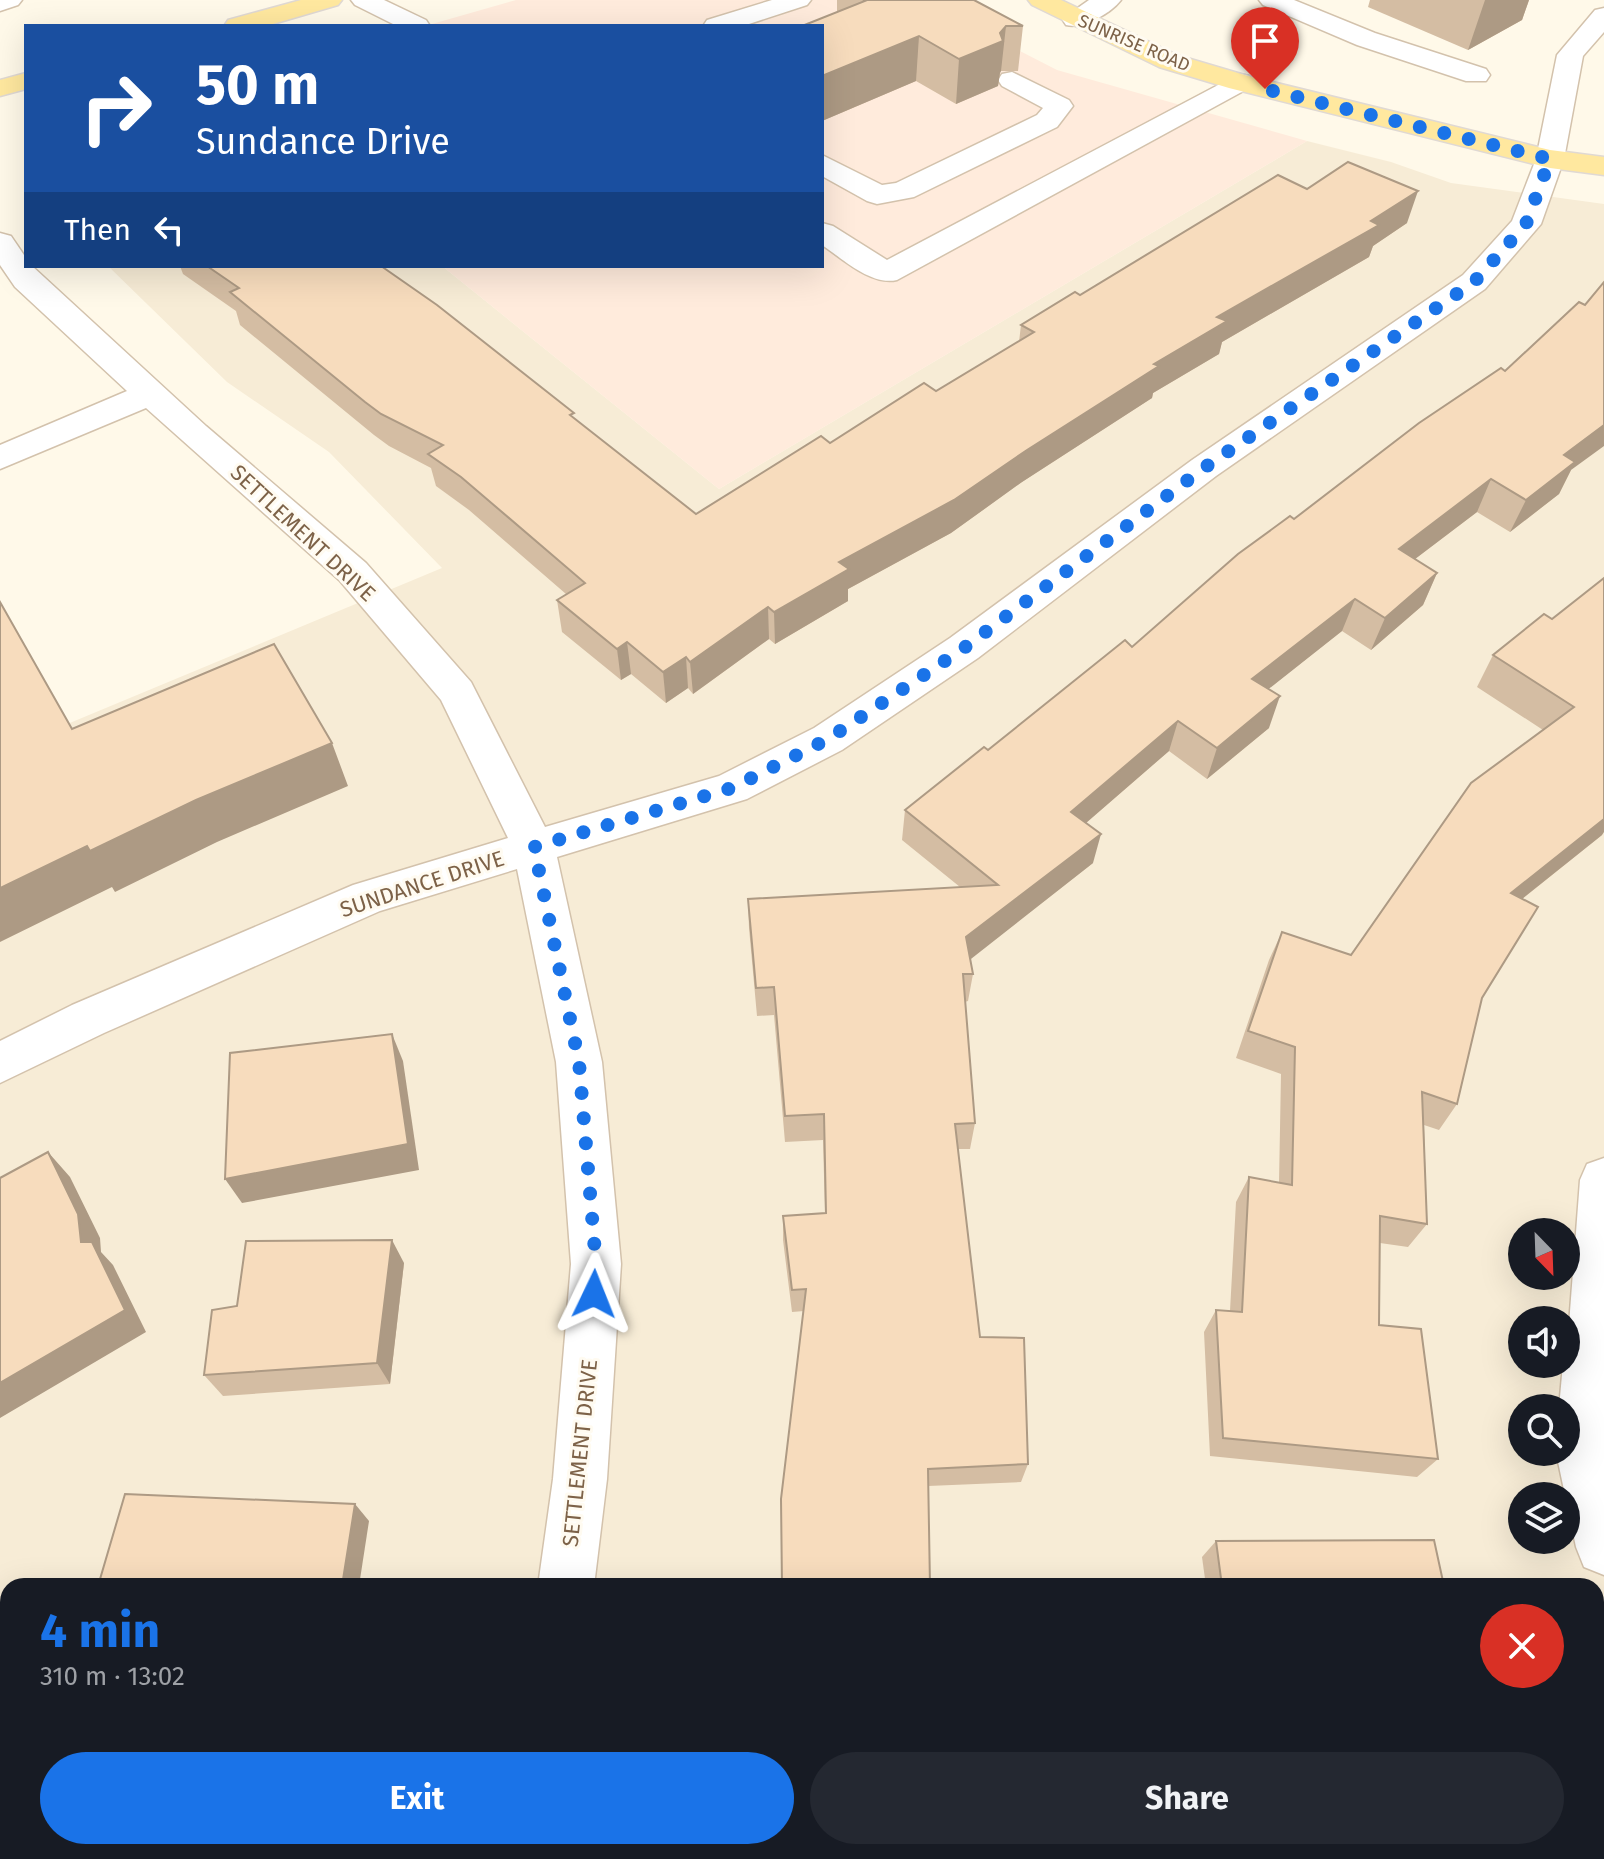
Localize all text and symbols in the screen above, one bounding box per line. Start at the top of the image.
pin [1231,7,1299,89]
street label: SUNRISE ROAD [1075,10,1193,76]
icon: arrive [1243,19,1287,63]
text: 50 m [196,52,319,119]
icon: right [64,56,168,160]
text: Sundance Drive [196,120,450,164]
icon: left [147,208,191,252]
text: Then [64,212,131,248]
street label: SETTLEMENT DRIVE [225,459,381,607]
street label: SUNDANCE DRIVE [336,845,508,923]
north arrow [1508,1218,1580,1290]
map controls [1508,1218,1580,1554]
position arrow [552,1252,636,1336]
button: sound [1508,1306,1580,1378]
street label: SETTLEMENT DRIVE [557,1358,603,1548]
button: search [1508,1394,1580,1466]
button: layers [1508,1482,1580,1554]
text: 4 min [40,1602,160,1660]
button: close [1480,1604,1564,1688]
text: 310 m · 13:02 [40,1661,185,1692]
button: Exit [40,1752,794,1844]
button: Share [810,1752,1564,1844]

